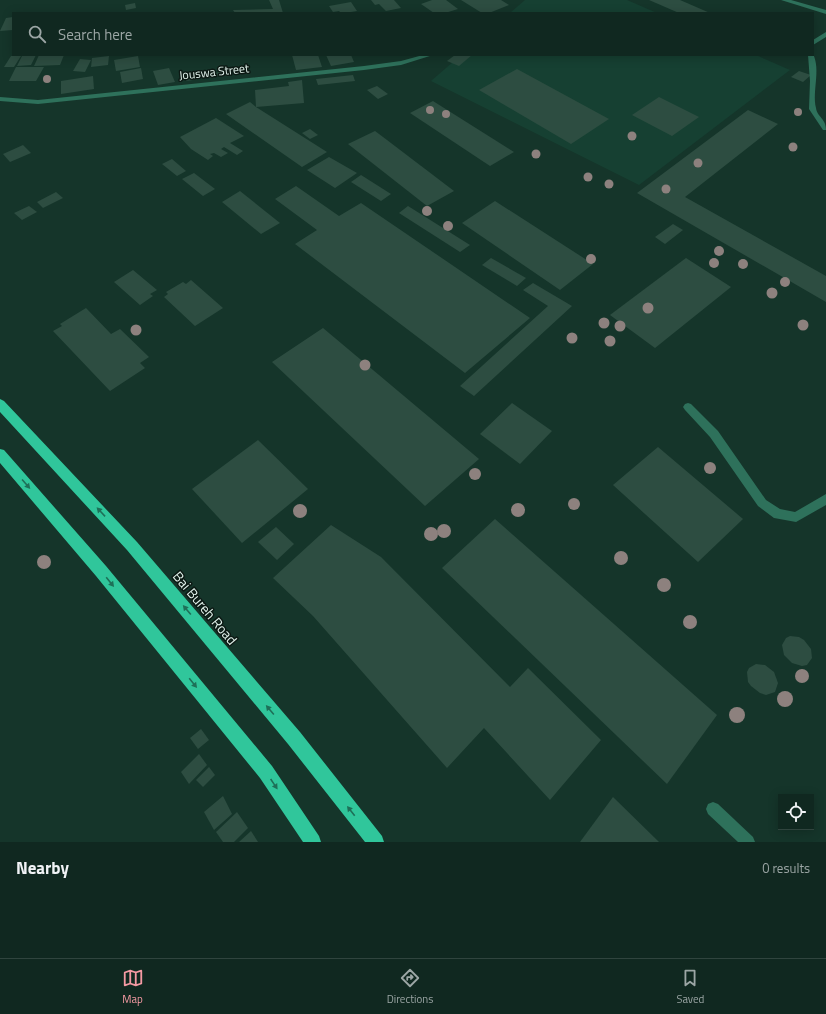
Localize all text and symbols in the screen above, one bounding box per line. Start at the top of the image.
search box [12,12,814,56]
icon: search [26,23,48,45]
text: Search here [58,23,132,46]
street label: Jouswa Street [178,58,251,85]
one-way arrow [21,478,30,489]
one-way arrow [97,508,106,517]
street label: Bai Bureh Road [168,566,243,649]
one-way arrow [106,577,115,588]
one-way arrow [182,605,191,616]
one-way arrow [188,677,197,688]
one-way arrow [266,705,275,715]
one-way arrow [270,779,278,789]
map controls [778,794,814,830]
button: locate [778,794,814,830]
one-way arrow [347,806,356,817]
text: Nearby [16,855,69,881]
text: 0 results [762,858,810,878]
tab: Map [122,967,144,1007]
tab: Directions [387,967,433,1007]
tab: Saved [676,967,704,1007]

